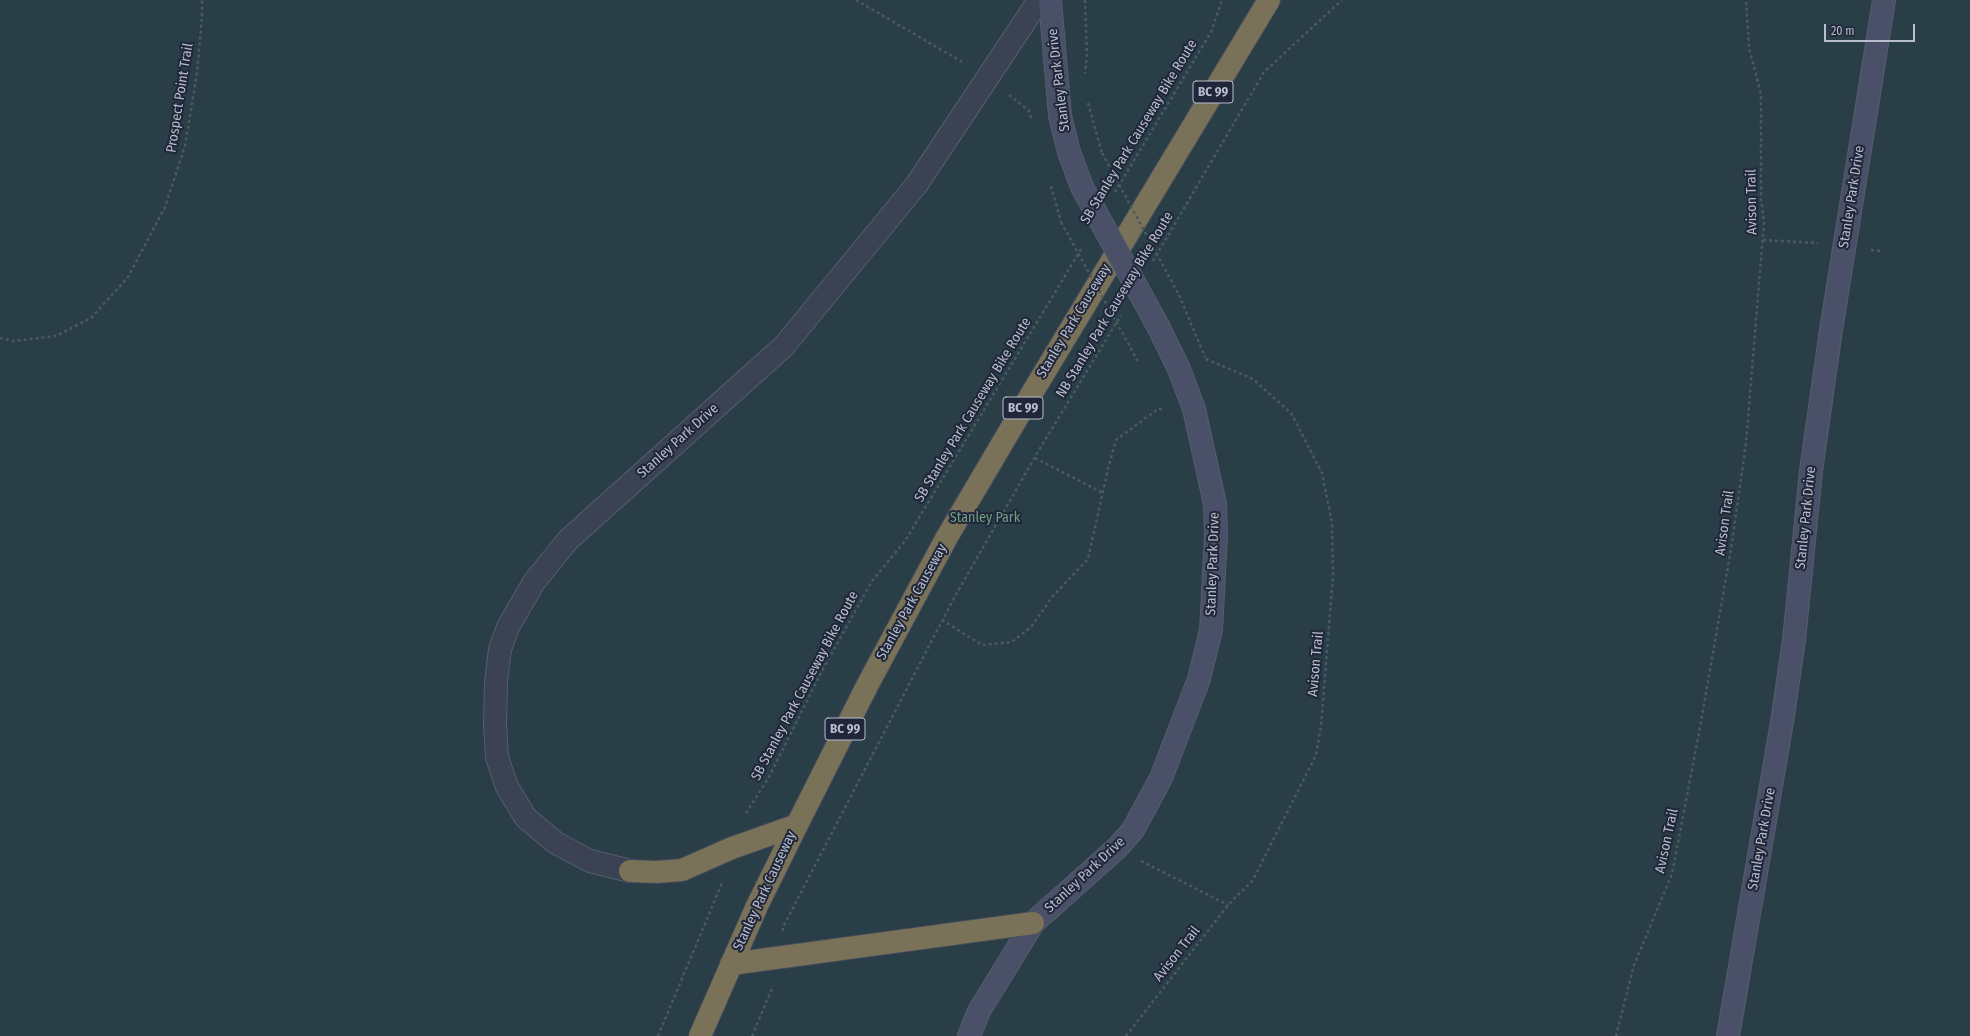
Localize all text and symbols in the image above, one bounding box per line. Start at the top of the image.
scale bar [1826,16,1917,42]
text: 20 m [1831,24,1855,38]
street label: Stanley Park Drive [1044,28,1074,132]
street label: SB Stanley Park Causeway Bike Route [1077,37,1201,227]
street label: Prospect Point Trail [163,42,197,154]
road number: BC 99 [1193,81,1233,103]
street label: Stanley Park Drive [1836,145,1868,249]
street label: Avison Trail [1743,169,1761,235]
street label: NB Stanley Park Causeway Bike Route [1053,209,1177,401]
street label: Stanley Park Causeway [1033,261,1115,381]
street label: SB Stanley Park Causeway Bike Route [911,315,1035,505]
road number: BC 99 [1003,397,1043,419]
street label: Stanley Park Drive [634,400,722,482]
street label: Stanley Park Drive [1792,466,1820,570]
street label: Avison Trail [1712,489,1738,557]
park label: Stanley Park [950,510,1020,526]
street label: Stanley Park Drive [1203,512,1223,616]
street label: Stanley Park Causeway [873,541,951,663]
street label: SB Stanley Park Causeway Bike Route [748,588,862,784]
street label: Avison Trail [1305,631,1327,697]
road number: BC 99 [825,718,865,740]
street label: Stanley Park Drive [1745,787,1779,891]
street label: Avison Trail [1652,807,1682,875]
street label: Stanley Park Causeway [730,829,800,953]
street label: Stanley Park Drive [1041,834,1129,916]
street label: Avison Trail [1150,923,1204,985]

